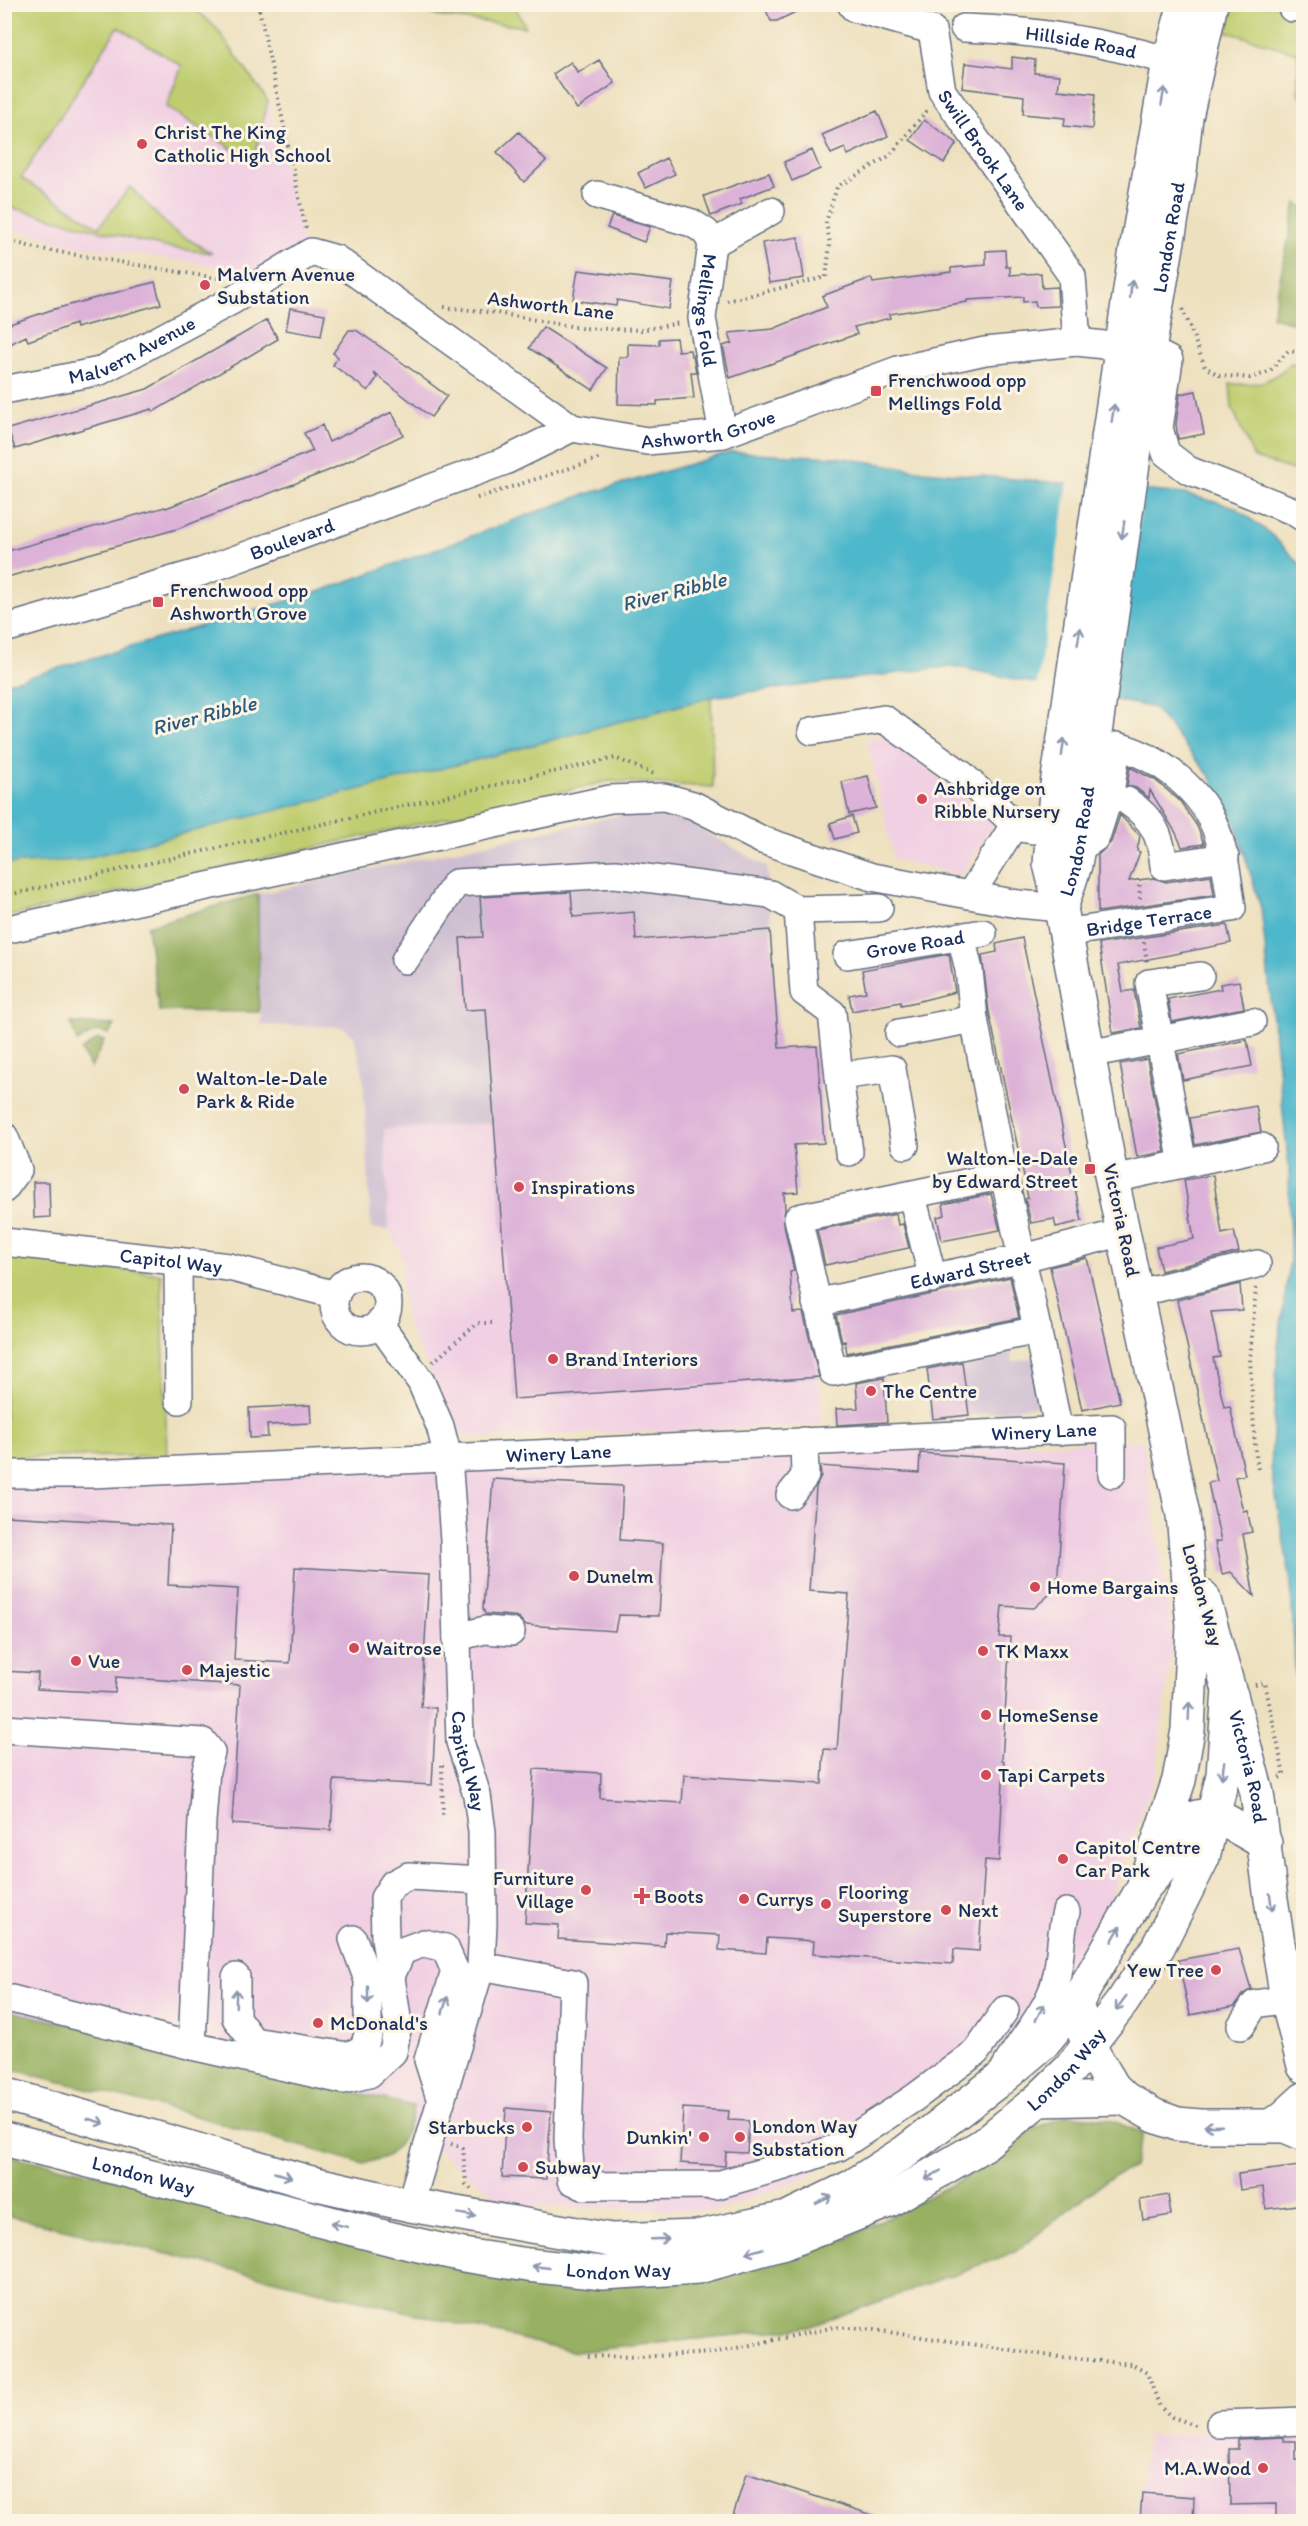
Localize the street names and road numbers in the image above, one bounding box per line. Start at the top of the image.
street label: Hillside Road [1024,20,1139,64]
street label: Swill Brook Lane [933,85,1034,215]
street label: London Road [1147,180,1190,294]
street label: Mellings Fold [690,252,723,369]
street label: Ashworth Lane [486,285,616,325]
street label: Malvern Avenue [66,310,199,389]
street label: Ashworth Grove [640,404,779,454]
street label: Boulevard [247,512,338,565]
street label: London Road [1054,784,1099,899]
street label: Bridge Terrace [1085,899,1213,942]
street label: Grove Road [864,924,966,964]
street label: Victoria Road [1098,1161,1146,1279]
street label: Capitol Way [119,1243,224,1278]
street label: Edward Street [908,1244,1033,1294]
street label: Winery Lane [991,1417,1097,1445]
street label: Winery Lane [505,1439,612,1467]
street label: London Way [1177,1541,1229,1649]
street label: Victoria Road [1224,1708,1273,1825]
street label: Capitol Way [447,1711,491,1813]
street label: London Way [1022,2022,1110,2116]
street label: London Way [89,2150,198,2200]
street label: London Way [565,2257,672,2286]

